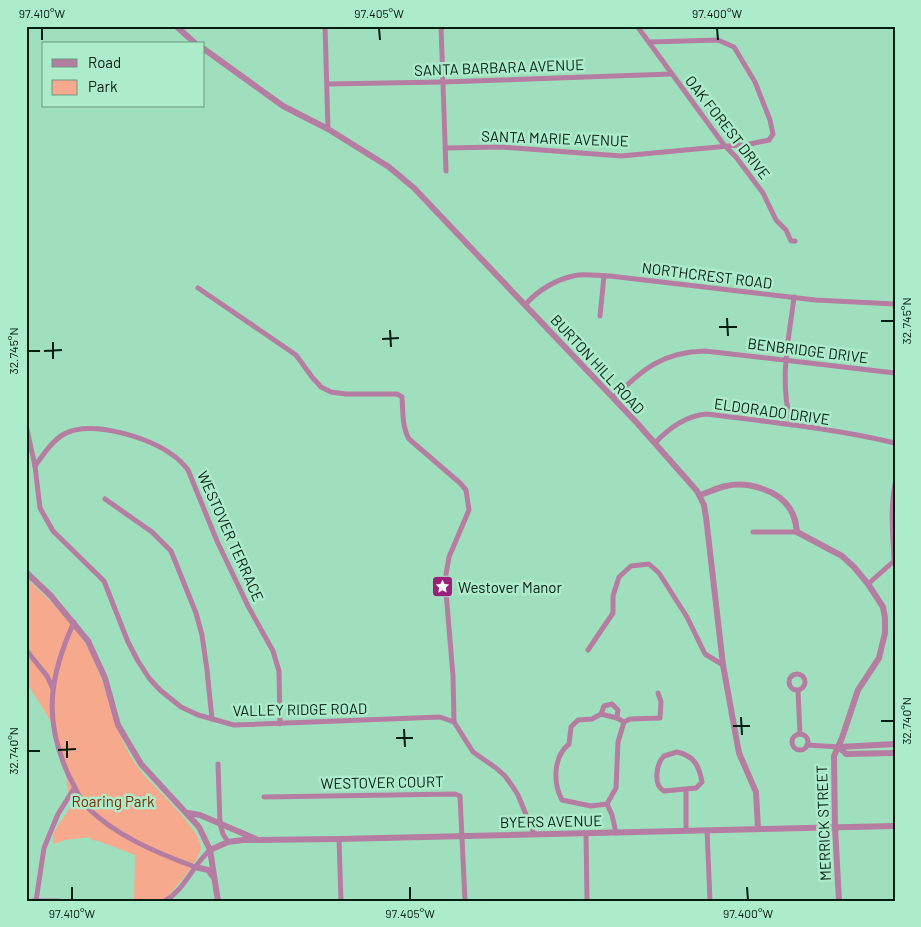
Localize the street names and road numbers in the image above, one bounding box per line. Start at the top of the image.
street label: SANTA BARBARA AVENUE [414,55,584,79]
street label: OAK FOREST DRIVE [682,72,774,182]
street label: SANTA MARIE AVENUE [481,126,629,150]
street label: NORTHCREST ROAD [641,258,773,292]
street label: BURTON HILL ROAD [547,311,649,417]
street label: BENBRIDGE DRIVE [747,334,869,366]
street label: ELDORADO DRIVE [713,394,831,428]
street label: WESTOVER TERRACE [194,468,268,604]
street label: VALLEY RIDGE ROAD [233,699,367,719]
street label: MERRICK STREET [812,765,834,881]
street label: WESTOVER COURT [320,772,444,792]
street label: BYERS AVENUE [500,811,602,831]

